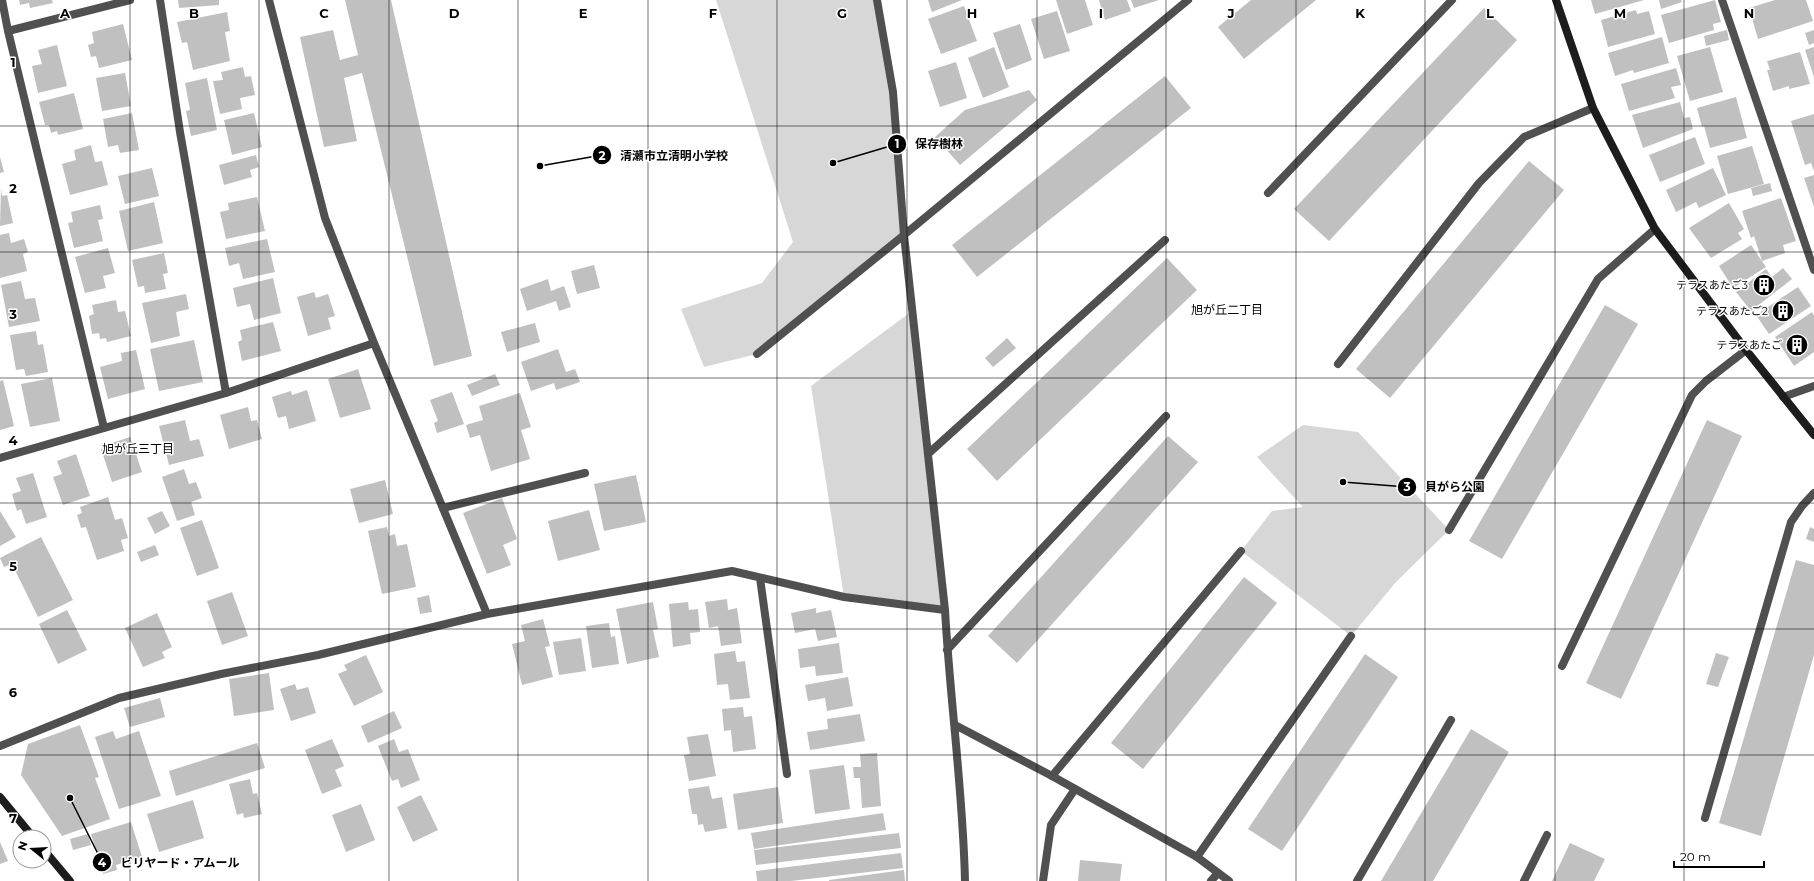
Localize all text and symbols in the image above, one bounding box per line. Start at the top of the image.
text: A [59,5,71,21]
text: B [189,5,199,21]
text: C [319,5,329,21]
text: D [449,5,460,21]
text: E [579,5,588,21]
text: F [709,5,717,21]
text: G [837,5,847,21]
text: H [967,5,977,21]
text: I [1099,5,1103,21]
text: J [1226,5,1235,21]
text: K [1355,5,1365,21]
text: L [1486,5,1494,21]
text: M [1614,5,1626,21]
text: N [1744,5,1754,21]
text: 1 [10,54,16,70]
callout: 保存樹林 [887,132,971,156]
text: 1 [895,136,899,151]
text: 保存樹林 [915,136,963,151]
callout: 清瀬市立清明小学校 [592,143,736,167]
text: 2 [598,148,606,163]
text: 清瀬市立清明小学校 [620,148,728,163]
text: 2 [9,180,17,196]
building icon: テラスあたご3 [1751,272,1777,298]
place label: テラスあたご3 [1676,278,1748,292]
building icon: テラスあたご2 [1770,298,1796,324]
district label: 旭が丘二丁目 [1191,302,1263,317]
place label: テラスあたご2 [1696,304,1768,318]
text: 3 [8,306,17,322]
building icon: テラスあたご [1784,332,1810,358]
place label: テラスあたご [1716,338,1782,352]
text: 4 [9,432,18,448]
district label: 旭が丘三丁目 [102,441,174,456]
callout: 貝がら公園 [1397,475,1493,499]
text: 3 [1402,479,1411,494]
text: 貝がら公園 [1425,479,1485,494]
text: 5 [9,558,17,574]
text: 6 [9,684,18,700]
text: 7 [9,810,17,826]
north arrow [12,829,52,869]
text: N [14,840,31,852]
scale bar [1674,843,1764,869]
text: 20 m [1680,849,1711,864]
callout: ビリヤード・アムール [92,850,248,874]
text: 4 [98,855,107,870]
text: ビリヤード・アムール [120,855,240,870]

